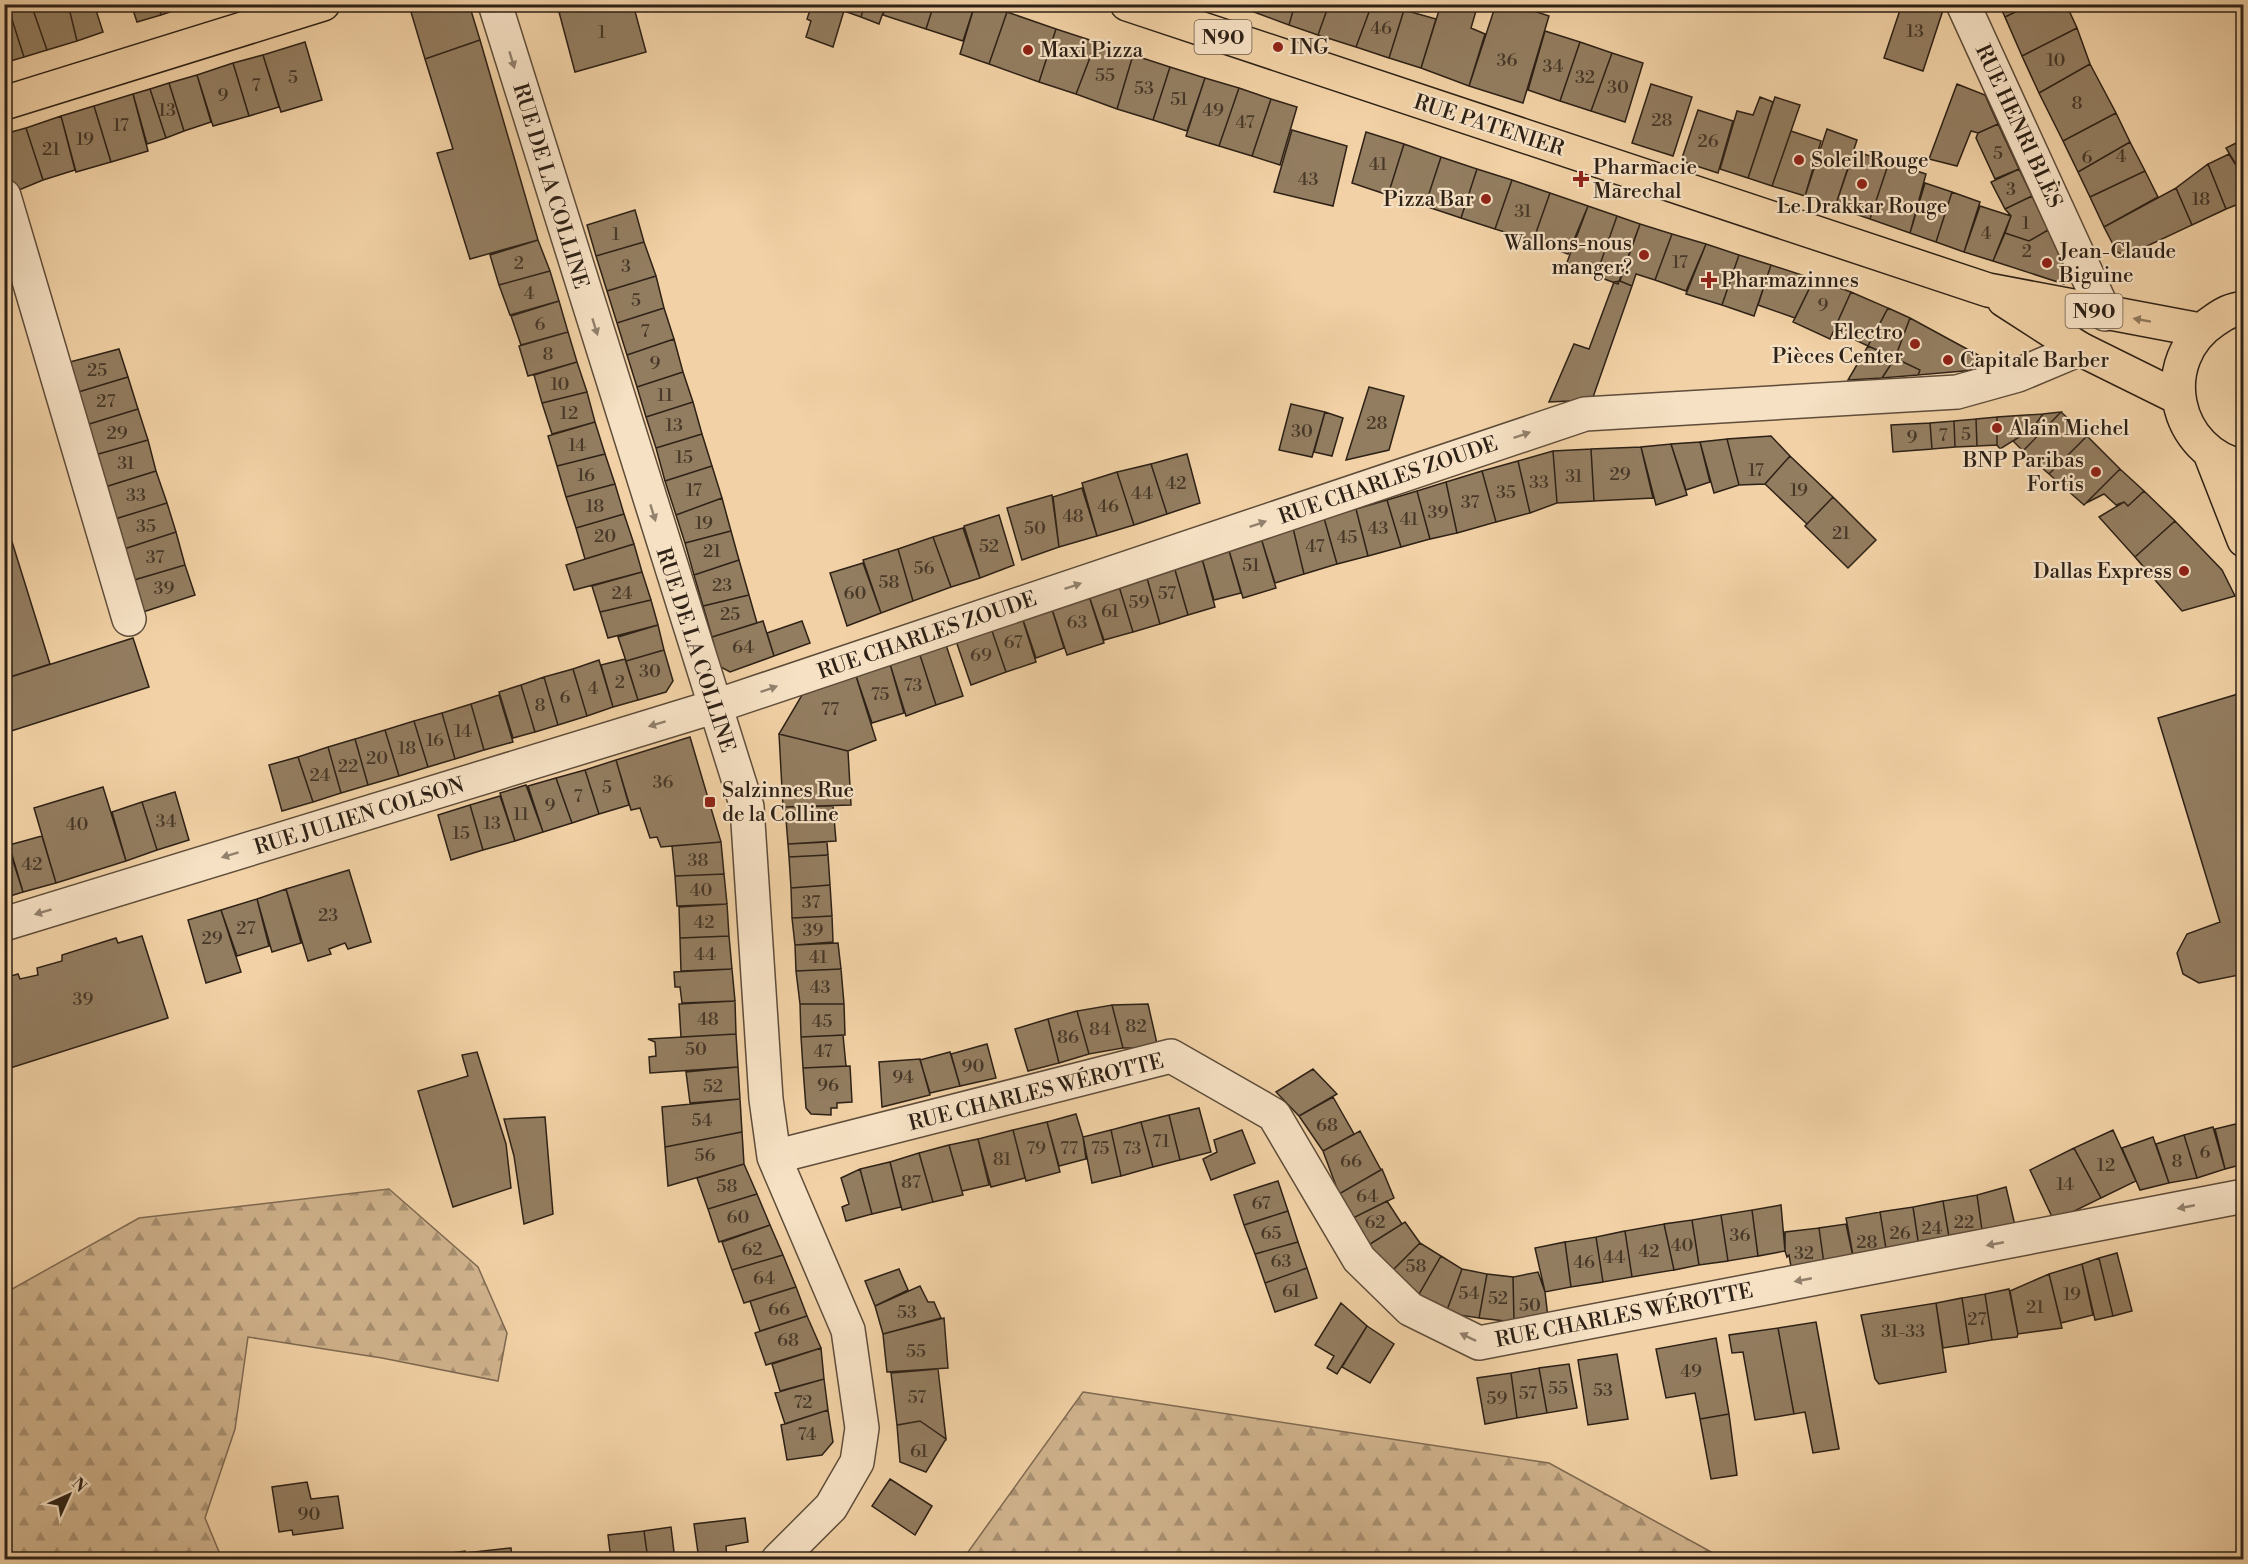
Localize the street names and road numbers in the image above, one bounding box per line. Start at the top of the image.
road number: N90 [1194,20,1252,54]
street label: RUE HENRI BLÈS [1969,40,2069,212]
street label: RUE DE LA COLLINE [506,80,594,292]
street label: RUE PATENIER [1410,89,1568,163]
road number: N90 [2066,294,2122,328]
street label: RUE CHARLES ZOUDE [1275,431,1501,531]
street label: RUE DE LA COLLINE [650,545,740,756]
street label: RUE CHARLES ZOUDE [814,586,1040,686]
street label: RUE JULIEN COLSON [251,773,468,861]
street label: RUE CHARLES WÉROTTE [905,1047,1167,1137]
street label: RUE CHARLES WÉROTTE [1493,1276,1755,1354]

